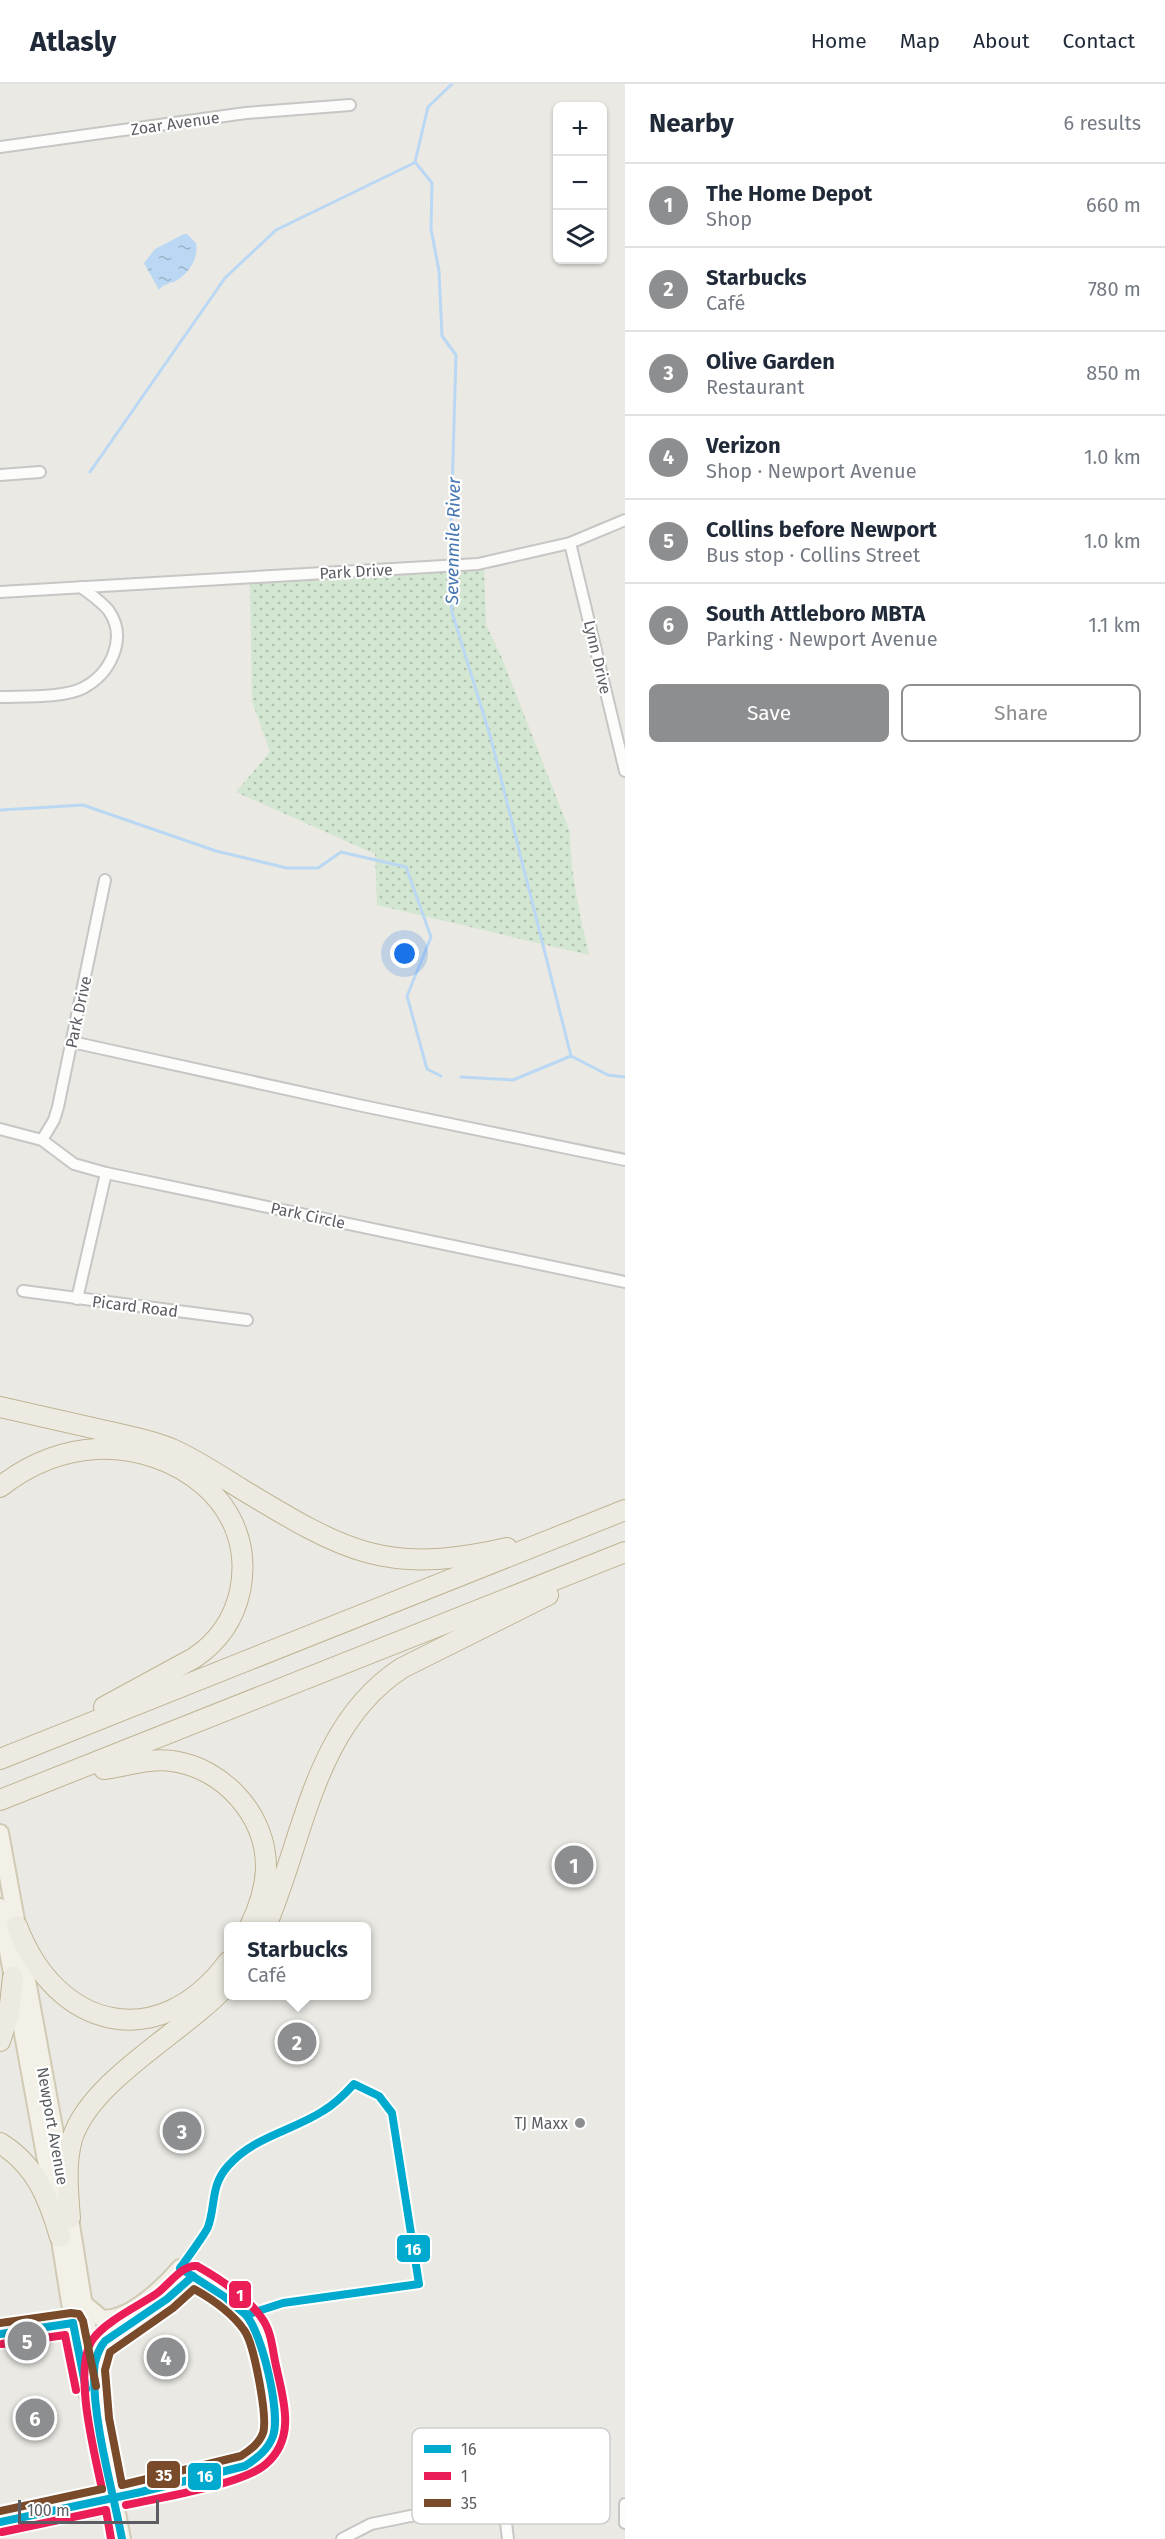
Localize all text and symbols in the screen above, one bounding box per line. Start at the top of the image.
text: Atlasly [30,25,116,58]
text: Home [811,28,867,54]
text: Map [900,28,940,54]
text: About [973,28,1030,54]
text: Contact [1063,28,1135,54]
map controls [553,102,607,264]
button: + [553,102,607,156]
street label: Zoar Avenue [129,108,221,139]
text: Nearby [649,108,734,139]
text: 6 results [1064,111,1141,135]
button: − [553,156,607,210]
text: The Home Depot [706,180,872,207]
text: 1 [664,193,673,217]
text: 660 m [1086,193,1141,217]
text: Shop [706,207,752,231]
button: layers [553,210,607,264]
text: Starbucks [706,264,807,291]
text: 2 [663,277,674,301]
text: 780 m [1088,277,1141,301]
text: Café [706,291,745,315]
text: Olive Garden [706,348,835,375]
text: 3 [663,361,674,385]
text: 850 m [1086,361,1141,385]
text: Restaurant [706,375,804,399]
text: Verizon [706,432,781,459]
text: 4 [663,445,674,469]
text: 1.0 km [1084,445,1141,469]
text: Shop · Newport Avenue [706,459,917,483]
water label: Sevenmile River [441,476,465,606]
text: Collins before Newport [706,516,937,543]
text: 5 [663,529,674,553]
text: 1.0 km [1084,529,1141,553]
text: Bus stop · Collins Street [706,543,920,567]
street label: Park Drive [319,560,393,583]
text: South Attleboro MBTA [706,600,925,627]
text: 6 [663,613,674,637]
text: 1.1 km [1088,613,1141,637]
street label: Lynn Drive [580,618,615,696]
text: Parking · Newport Avenue [706,627,938,651]
button: Save [649,684,889,742]
button: Share [901,684,1141,742]
your location [390,939,419,968]
street label: Park Drive [62,974,95,1050]
street label: Park Circle [269,1198,347,1233]
street label: Picard Road [91,1292,179,1321]
pin: 1 [554,1842,594,1888]
popup [224,1922,371,2000]
text: Starbucks [247,1936,348,1963]
text: Café [247,1963,286,1987]
pin: 2 [278,2020,316,2064]
street label: Newport Avenue [33,2066,72,2186]
pin: 3 [162,2108,201,2154]
place label: TJ Maxx [514,2114,568,2133]
marker: TJ Maxx [573,2116,587,2130]
line badge: 16 [396,2234,431,2263]
text: 16 [405,2240,421,2259]
line badge: 1 [228,2280,252,2309]
text: 1 [236,2286,244,2305]
pin: 5 [8,2318,46,2364]
pin: 4 [146,2334,186,2380]
pin: 6 [15,2396,54,2440]
legend [412,2428,610,2524]
text: 16 [461,2440,476,2459]
line badge: 35 [146,2460,181,2489]
line badge: 16 [187,2462,222,2491]
text: 35 [155,2466,173,2485]
text: 16 [197,2467,213,2486]
text: 1 [461,2467,468,2486]
text: 35 [461,2494,477,2513]
scale bar [18,2497,159,2524]
text: 100 m [27,2501,70,2520]

